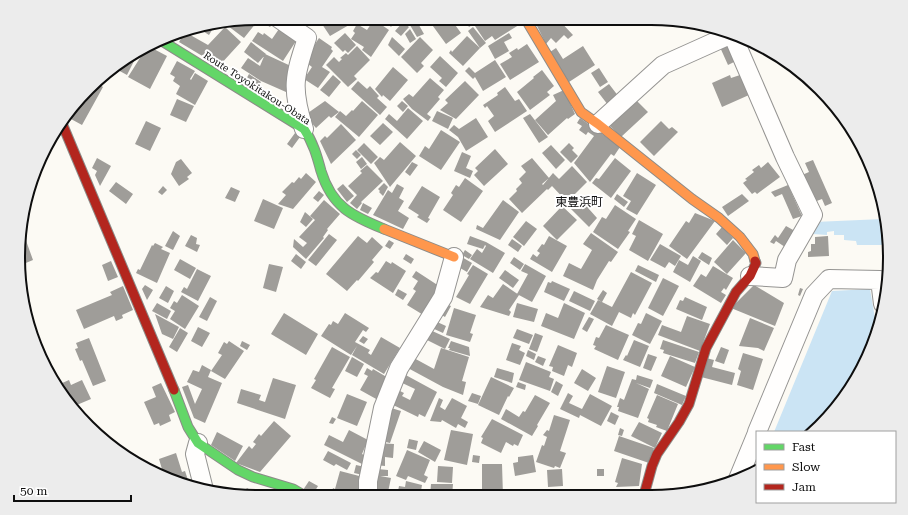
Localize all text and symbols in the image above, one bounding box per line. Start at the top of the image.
street label: Route Toyokitakou-Obata [202,49,313,127]
district label: 東豊浜町 [555,195,603,209]
legend [756,431,896,503]
text: Fast [792,440,816,454]
text: Slow [792,460,820,474]
scale bar [14,477,131,503]
text: Jam [792,480,816,494]
text: 50 m [20,484,47,498]

